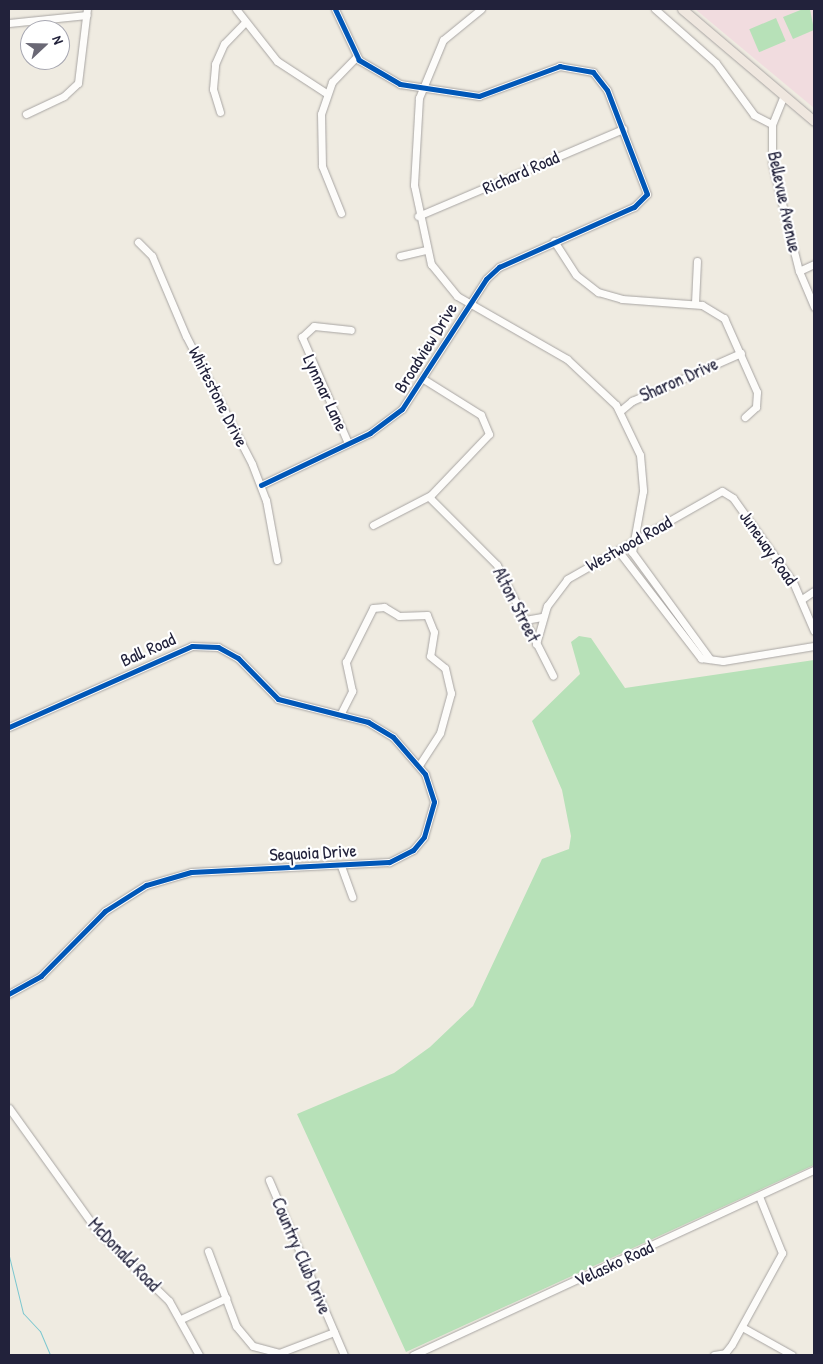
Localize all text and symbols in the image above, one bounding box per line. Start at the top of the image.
north arrow [20,20,70,70]
text: N [48,33,69,47]
street label: Richard Road [479,147,563,199]
street label: Bellevue Avenue [763,150,805,254]
street label: Broadview Drive [390,299,462,397]
street label: Whitestone Drive [183,343,253,451]
street label: Lynmar Lane [298,351,352,435]
street label: Sharon Drive [637,353,721,407]
street label: Juneway Road [735,507,801,589]
street label: Westwood Road [582,512,676,576]
street label: Alton Street [488,564,544,646]
street label: Ball Road [117,628,179,672]
street label: Sequoia Drive [269,840,357,866]
street label: Country Club Drive [267,1194,335,1318]
street label: McDonald Road [84,1214,164,1296]
street label: Velasko Road [571,1236,657,1292]

